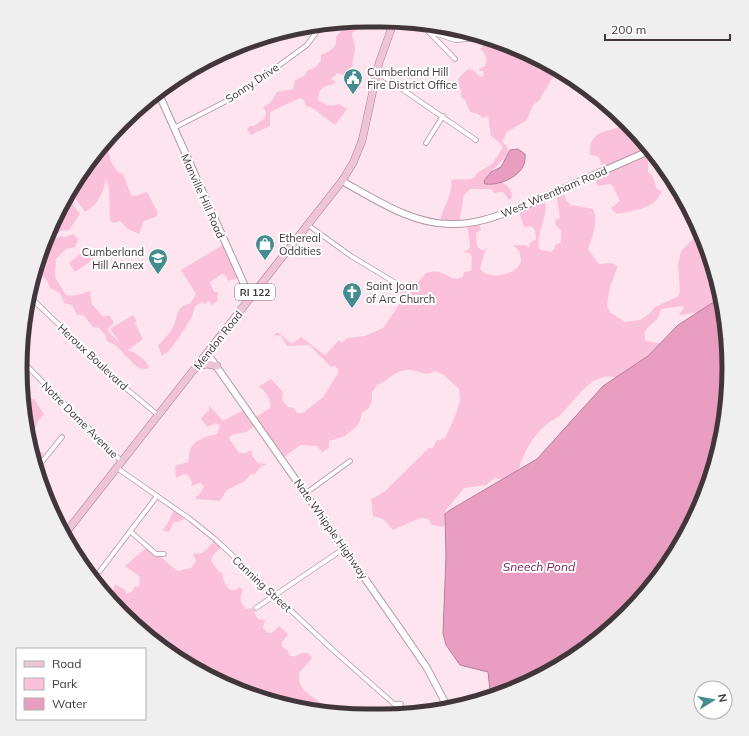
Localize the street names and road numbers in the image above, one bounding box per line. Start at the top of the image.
street label: Sonny Drive [223,60,281,106]
street label: Manville Hill Road [178,152,228,240]
street label: West Wrentham Road [499,163,609,221]
road number: RI 122 [235,284,275,300]
street label: Mendon Road [191,308,245,372]
street label: Heroux Boulevard [55,321,131,393]
street label: Notre Dame Avenue [39,379,121,461]
street label: Nate Whipple Highway [291,476,371,582]
street label: Canning Street [229,553,295,615]

